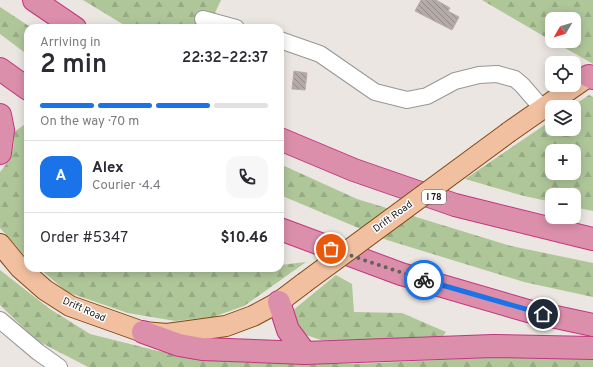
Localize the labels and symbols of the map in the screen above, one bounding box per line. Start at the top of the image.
north arrow [545,12,581,48]
road number: I 78 [422,190,446,204]
street label: Drift Road [371,198,415,236]
pin [314,232,348,266]
courier [404,260,444,300]
street label: Drift Road [60,295,108,325]
pin [526,297,560,331]

